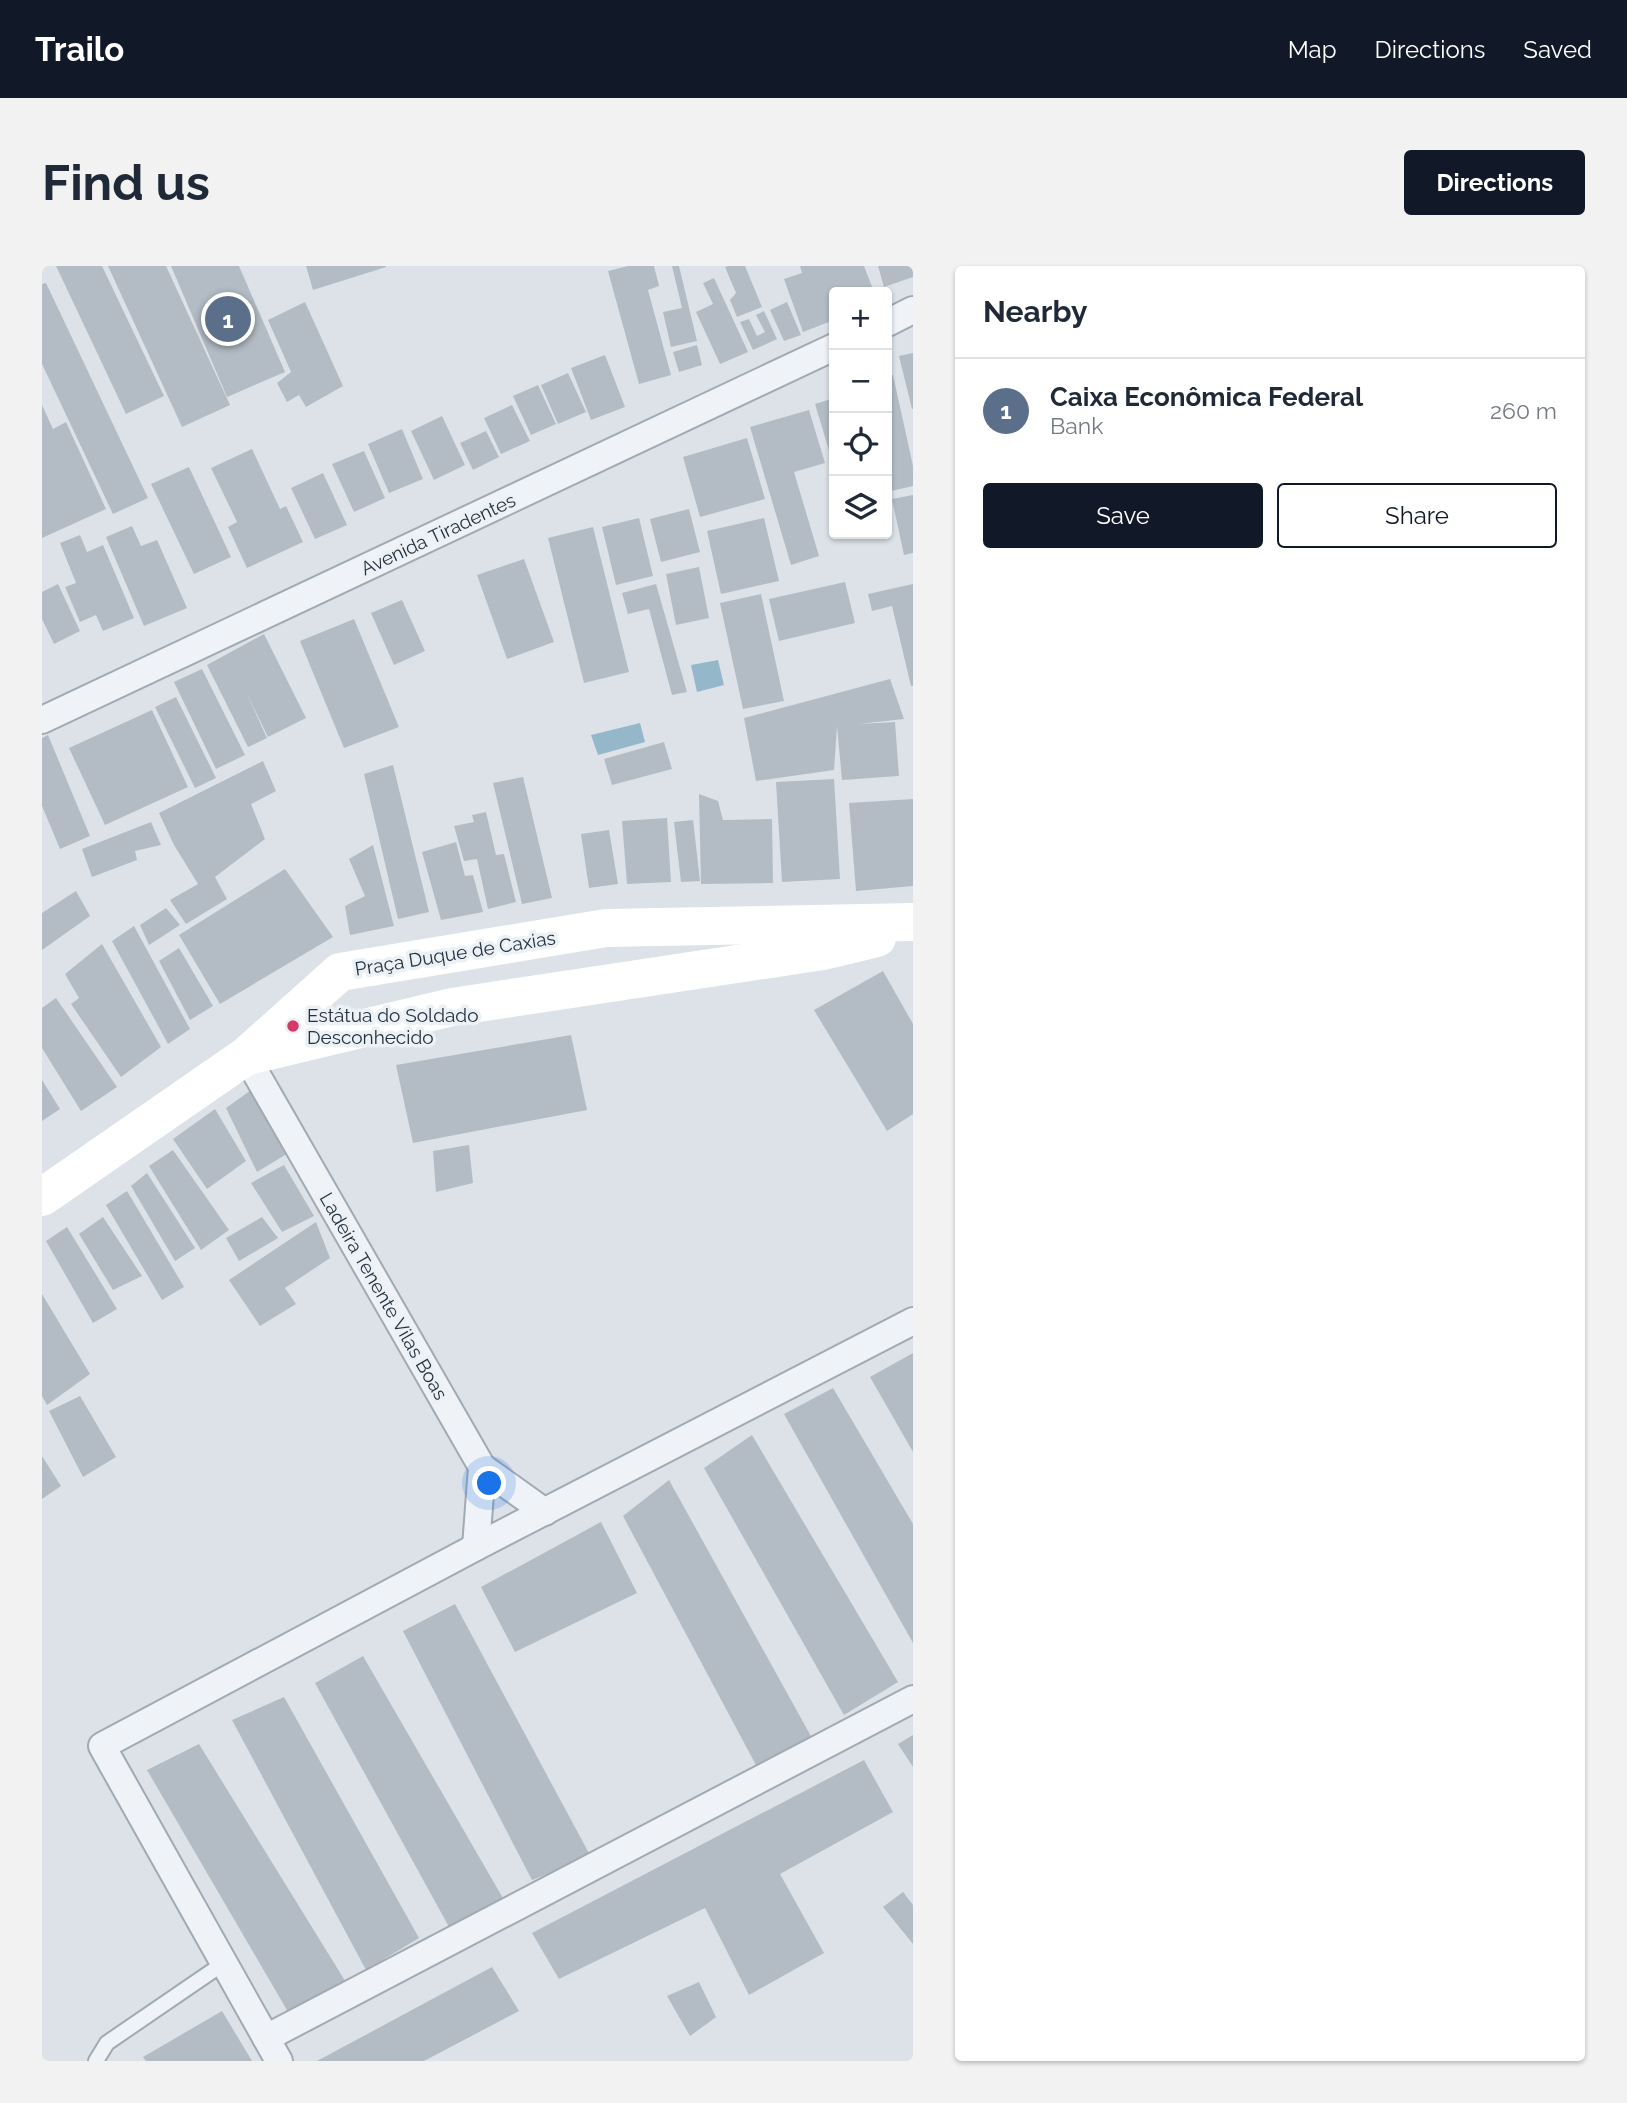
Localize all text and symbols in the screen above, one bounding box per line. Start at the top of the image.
text: Trailo [35,30,124,69]
text: Map [1288,35,1337,64]
text: Directions [1375,35,1485,64]
text: Saved [1523,35,1592,64]
button: Directions [1404,150,1585,215]
text: Find us [42,154,210,211]
map controls [829,287,892,539]
button: + [829,287,892,350]
pin: 1 [205,293,251,345]
text: Nearby [983,294,1087,329]
button: − [829,350,892,413]
text: Caixa Econômica Federal [1050,382,1363,412]
text: 1 [1000,397,1012,424]
text: 260 m [1490,397,1557,424]
text: Bank [1050,412,1103,439]
button: locate [829,413,892,476]
button: layers [829,476,892,539]
button: Save [983,483,1263,548]
button: Share [1277,483,1557,548]
street label: Avenida Tiradentes [357,489,519,579]
street label: Praça Duque de Caxias [353,926,557,980]
place label: Estátua do Soldado Desconhecido [307,1004,478,1048]
marker: Estátua do Soldado Desconhecido [285,1018,301,1034]
street label: Ladeira Tenente Vilas Boas [316,1189,452,1403]
your location [472,1466,506,1500]

